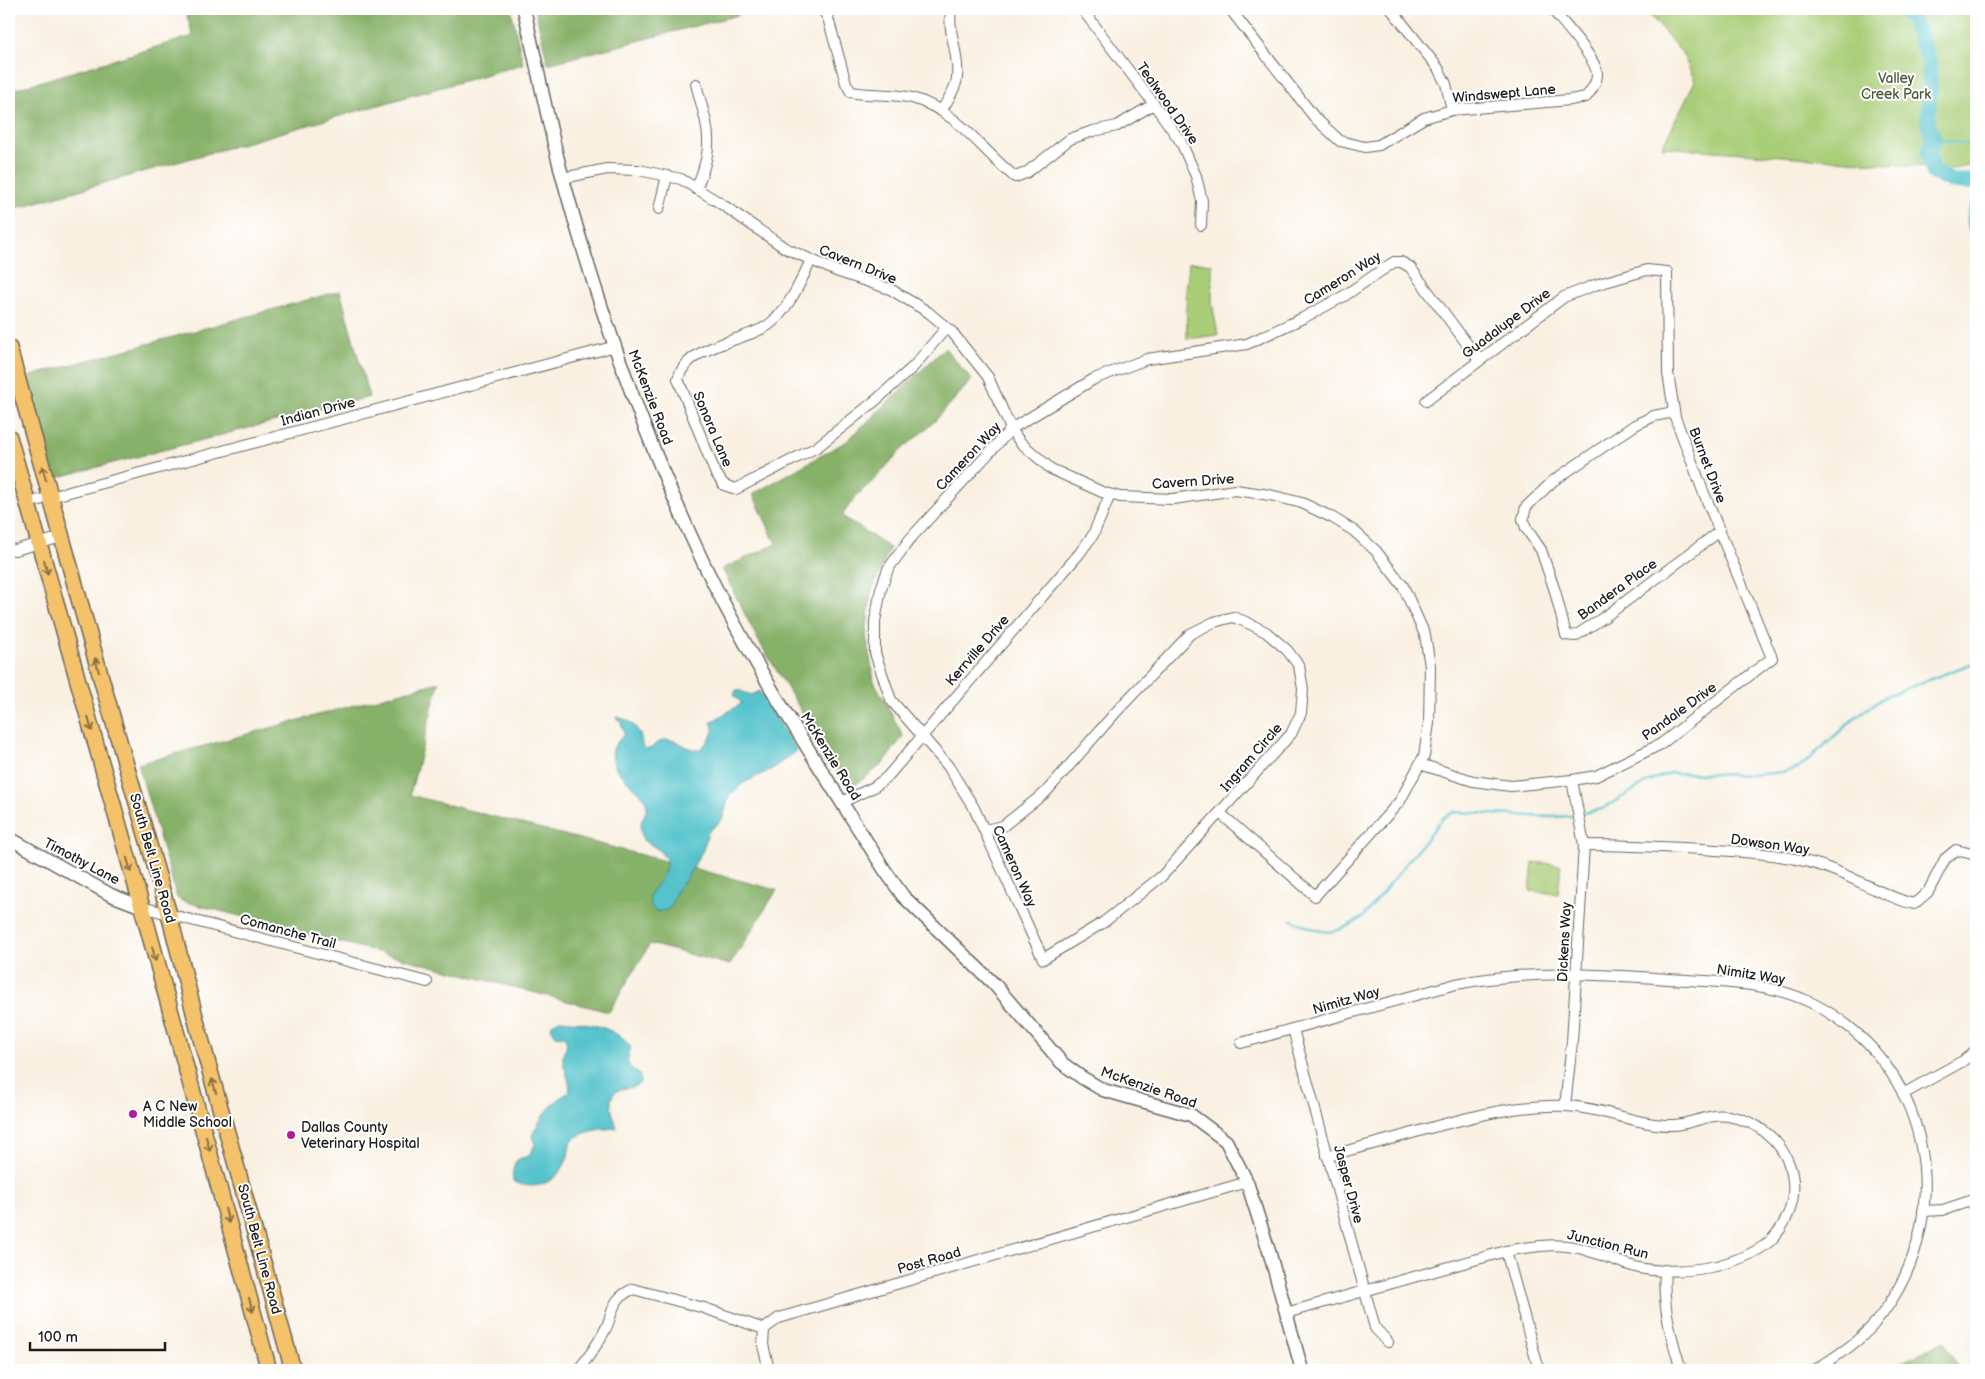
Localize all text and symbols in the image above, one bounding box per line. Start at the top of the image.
street label: Tealwood Drive [1133,59,1202,148]
park label: Valley Creek Park [1861,70,1931,103]
street label: Windswept Lane [1452,81,1556,106]
street label: Cavern Drive [816,241,899,288]
street label: Cameron Way [1301,248,1385,309]
street label: Guadalupe Drive [1459,285,1554,362]
street label: McKenzie Road [625,347,676,447]
street label: Sonora Lane [689,389,736,470]
street label: Indian Drive [279,393,357,430]
street label: Cameron Way [932,418,1005,494]
street label: Burnet Drive [1685,425,1730,505]
one-way arrow [39,466,48,482]
street label: Cavern Drive [1151,470,1235,493]
street label: Bandera Place [1574,555,1660,624]
one-way arrow [41,559,51,575]
street label: Kerrville Drive [942,611,1013,689]
one-way arrow [92,658,101,674]
street label: Pandale Drive [1639,679,1720,744]
street label: McKenzie Road [797,709,864,803]
one-way arrow [86,715,95,731]
street label: Ingram Circle [1217,720,1286,795]
street label: South Belt Line Road [126,791,179,925]
street label: Cameron Way [989,823,1040,910]
street label: Dowson Way [1729,831,1811,859]
street label: Timothy Lane [41,834,123,889]
one-way arrow [125,856,135,872]
street label: Dickens Way [1554,901,1575,982]
street label: Comanche Trail [238,910,338,953]
one-way arrow [150,946,159,962]
street label: Nimitz Way [1715,961,1787,988]
street label: Nimitz Way [1311,983,1382,1018]
street label: McKenzie Road [1099,1063,1199,1112]
one-way arrow [209,1079,219,1095]
place label: A C New Middle School [143,1098,232,1131]
marker: A C New Middle School [127,1108,139,1120]
place label: Dallas County Veterinary Hospital [301,1119,420,1152]
marker: Dallas County Veterinary Hospital [285,1129,297,1141]
one-way arrow [203,1136,213,1152]
street label: Jasper Drive [1330,1143,1367,1225]
street label: South Belt Line Road [234,1182,285,1316]
one-way arrow [223,1208,232,1224]
street label: Junction Run [1565,1226,1650,1263]
street label: Post Road [896,1243,963,1278]
one-way arrow [246,1296,256,1312]
scale bar [30,1319,165,1351]
text: 100 m [38,1328,78,1347]

